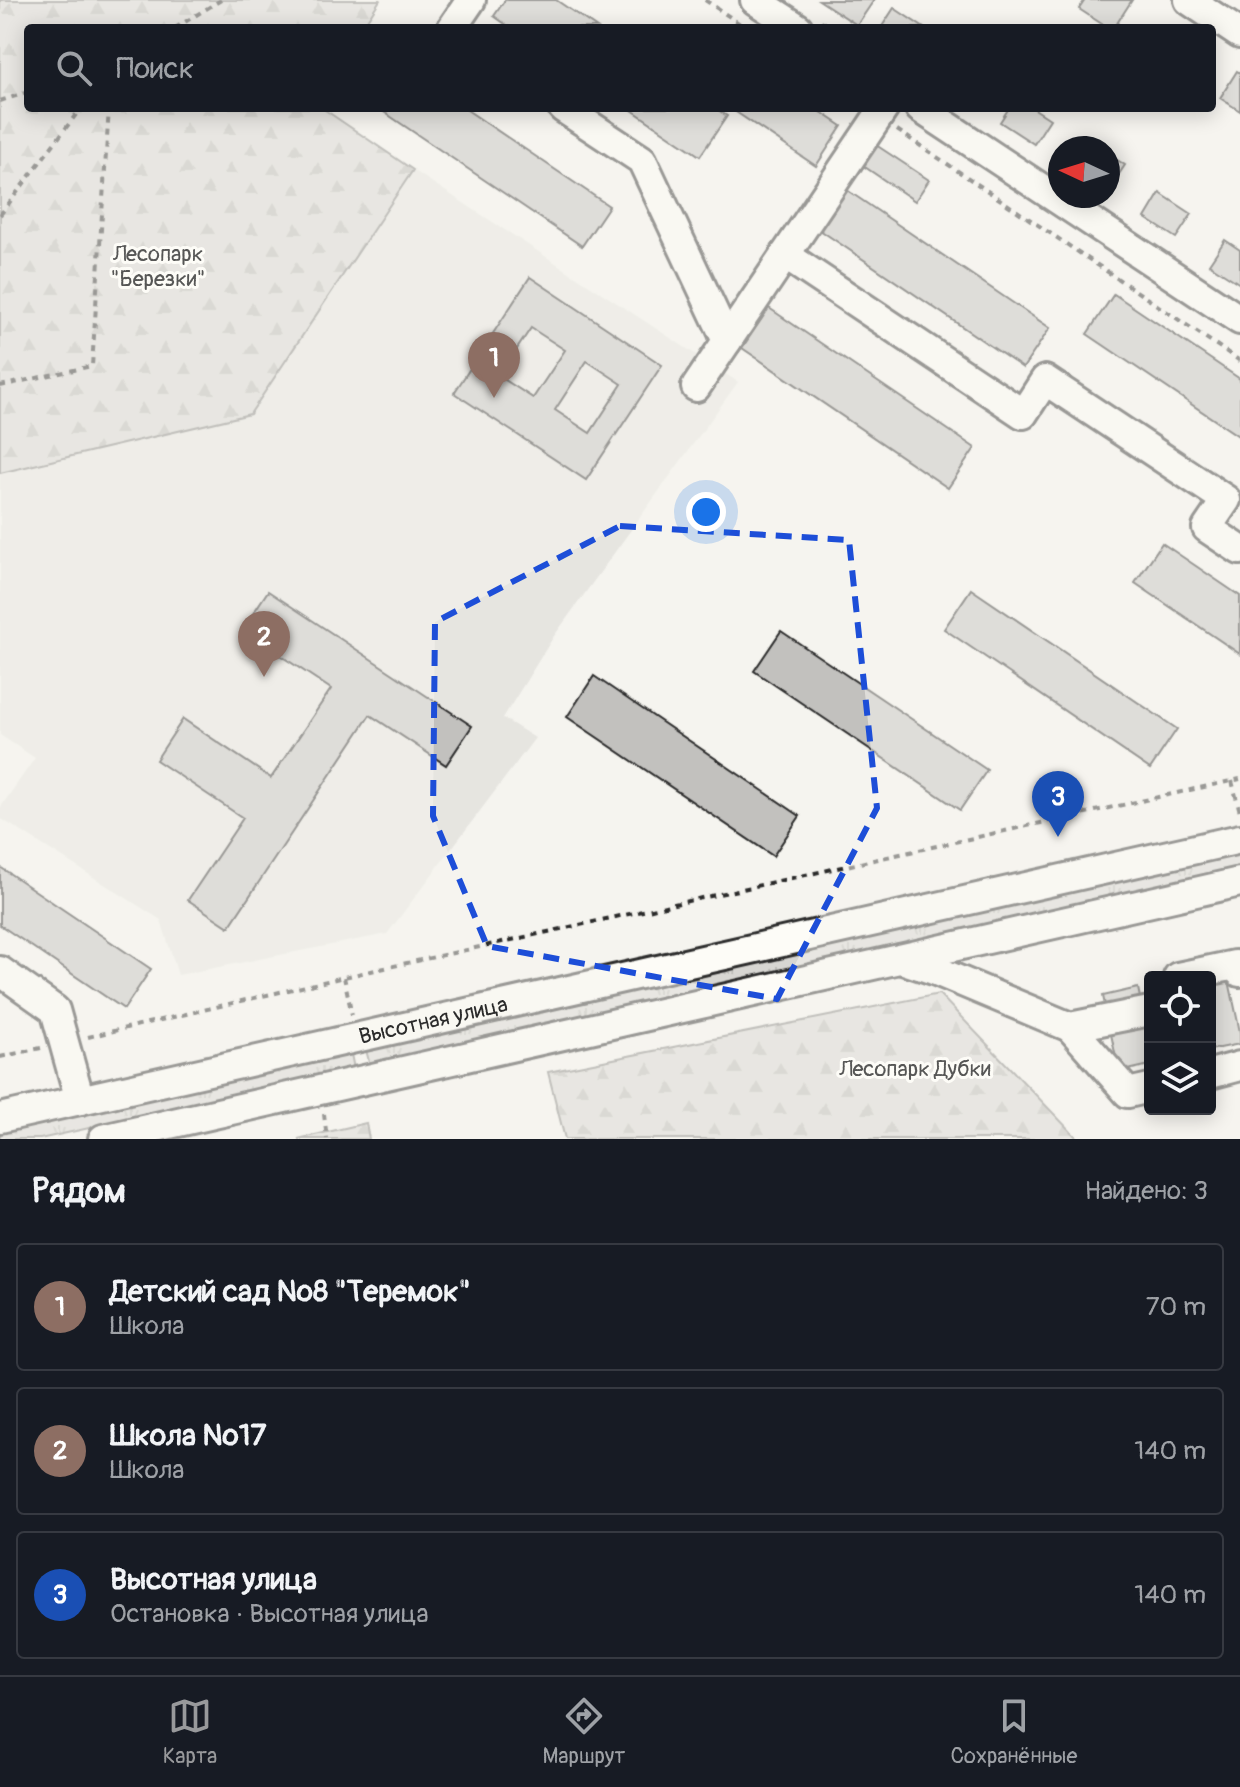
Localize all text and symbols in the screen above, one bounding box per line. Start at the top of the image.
search box [24,24,1216,112]
icon: search [52,46,96,90]
text: Поиск [116,50,194,87]
north arrow [1048,136,1120,208]
park label: Лесопарк "Березки" [111,240,205,293]
pin: 1 [468,332,520,398]
your location [686,492,726,532]
pin: 2 [238,611,290,677]
pin: 3 [1032,771,1084,837]
map controls [1144,971,1216,1115]
button: locate [1144,971,1216,1043]
street label: Высотная улица [356,990,510,1051]
button: layers [1144,1043,1216,1115]
park label: Лесопарк Дубки [838,1055,991,1083]
text: Рядом [32,1170,126,1213]
text: Найдено: 3 [1085,1175,1208,1207]
text: Детский сад №8 "Теремок" [110,1273,471,1310]
text: 1 [55,1291,65,1323]
text: 70 m [1146,1291,1206,1323]
text: Школа [110,1310,184,1342]
text: Школа №17 [110,1417,266,1454]
text: 2 [53,1435,67,1467]
text: 140 m [1134,1435,1206,1467]
text: Школа [110,1454,184,1486]
text: Высотная улица [110,1561,317,1598]
text: 3 [53,1579,67,1611]
text: 140 m [1134,1579,1206,1611]
text: Остановка · Высотная улица [110,1598,429,1630]
tab: Карта [163,1694,217,1770]
tab: Маршрут [542,1694,625,1770]
tab: Сохранённые [951,1694,1077,1770]

